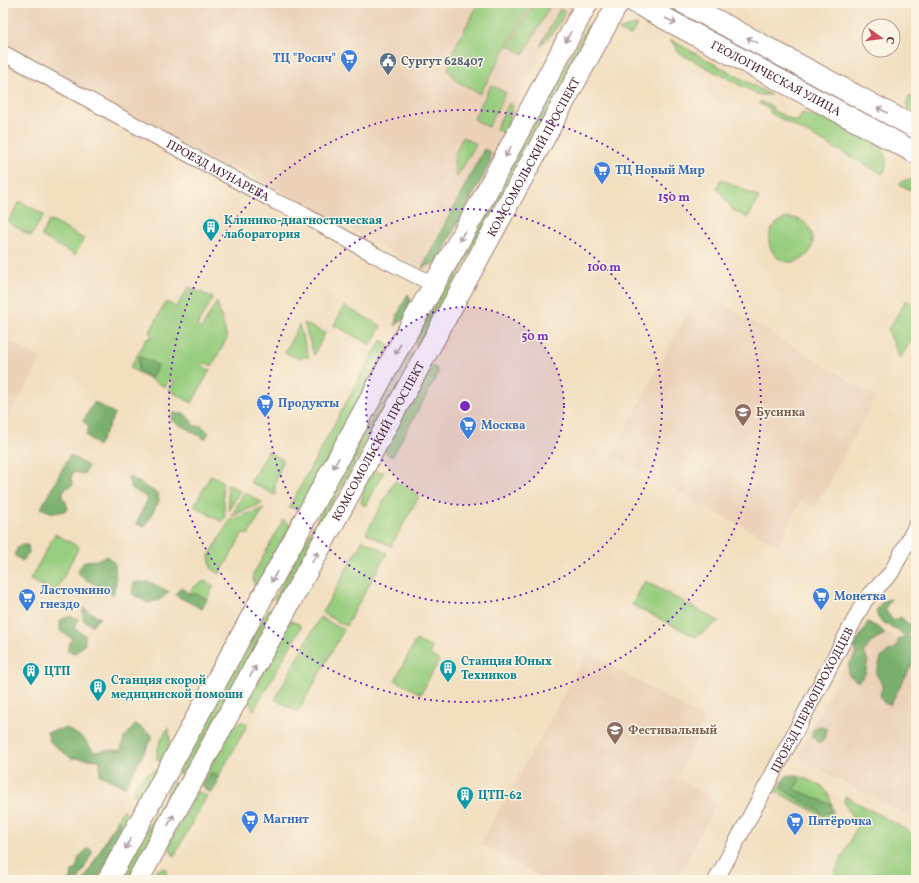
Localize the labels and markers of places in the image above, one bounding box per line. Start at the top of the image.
supermarket icon: ТЦ "Росич" [339,48,359,73]
place label: ТЦ "Росич" [273,51,336,67]
public building icon: Сургут 628407 [378,51,398,76]
place label: Сургут 628407 [401,54,484,70]
supermarket icon: ТЦ Новый Мир [592,160,612,185]
place label: ТЦ Новый Мир [615,163,705,179]
place label: Клинико-диагностическая лаборатория [224,213,382,243]
building icon: Клинико-диагностическая лаборатория [201,217,221,242]
supermarket icon: Продукты [255,393,275,418]
place label: Продукты [278,396,339,412]
centre of rings [458,399,472,413]
school or university icon: Бусинка [733,402,753,427]
place label: Бусинка [756,405,806,421]
supermarket icon: Москва [458,415,478,440]
place label: Москва [481,418,526,434]
place label: Ласточкино гнездо [40,583,111,613]
supermarket icon: Монетка [811,586,831,611]
supermarket icon: Ласточкино гнездо [17,587,37,612]
place label: Монетка [834,589,887,605]
place label: Станция Юных Техников [461,654,552,684]
building icon: Станция Юных Техников [438,658,458,683]
building icon: ЦТП [21,661,41,686]
place label: ЦТП [44,664,70,680]
place label: Cтанция скорой медицинской помоши [111,673,243,703]
building icon: Cтанция скорой медицинской помоши [88,677,108,702]
school or university icon: Фестивальный [605,720,625,745]
place label: Фестивальный [628,723,717,739]
building icon: ЦТП-62 [455,785,475,810]
place label: ЦТП-62 [478,788,522,804]
supermarket icon: Магнит [240,809,260,834]
supermarket icon: Пятёрочка [785,811,805,836]
place label: Магнит [263,812,309,828]
place label: Пятёрочка [808,814,872,830]

